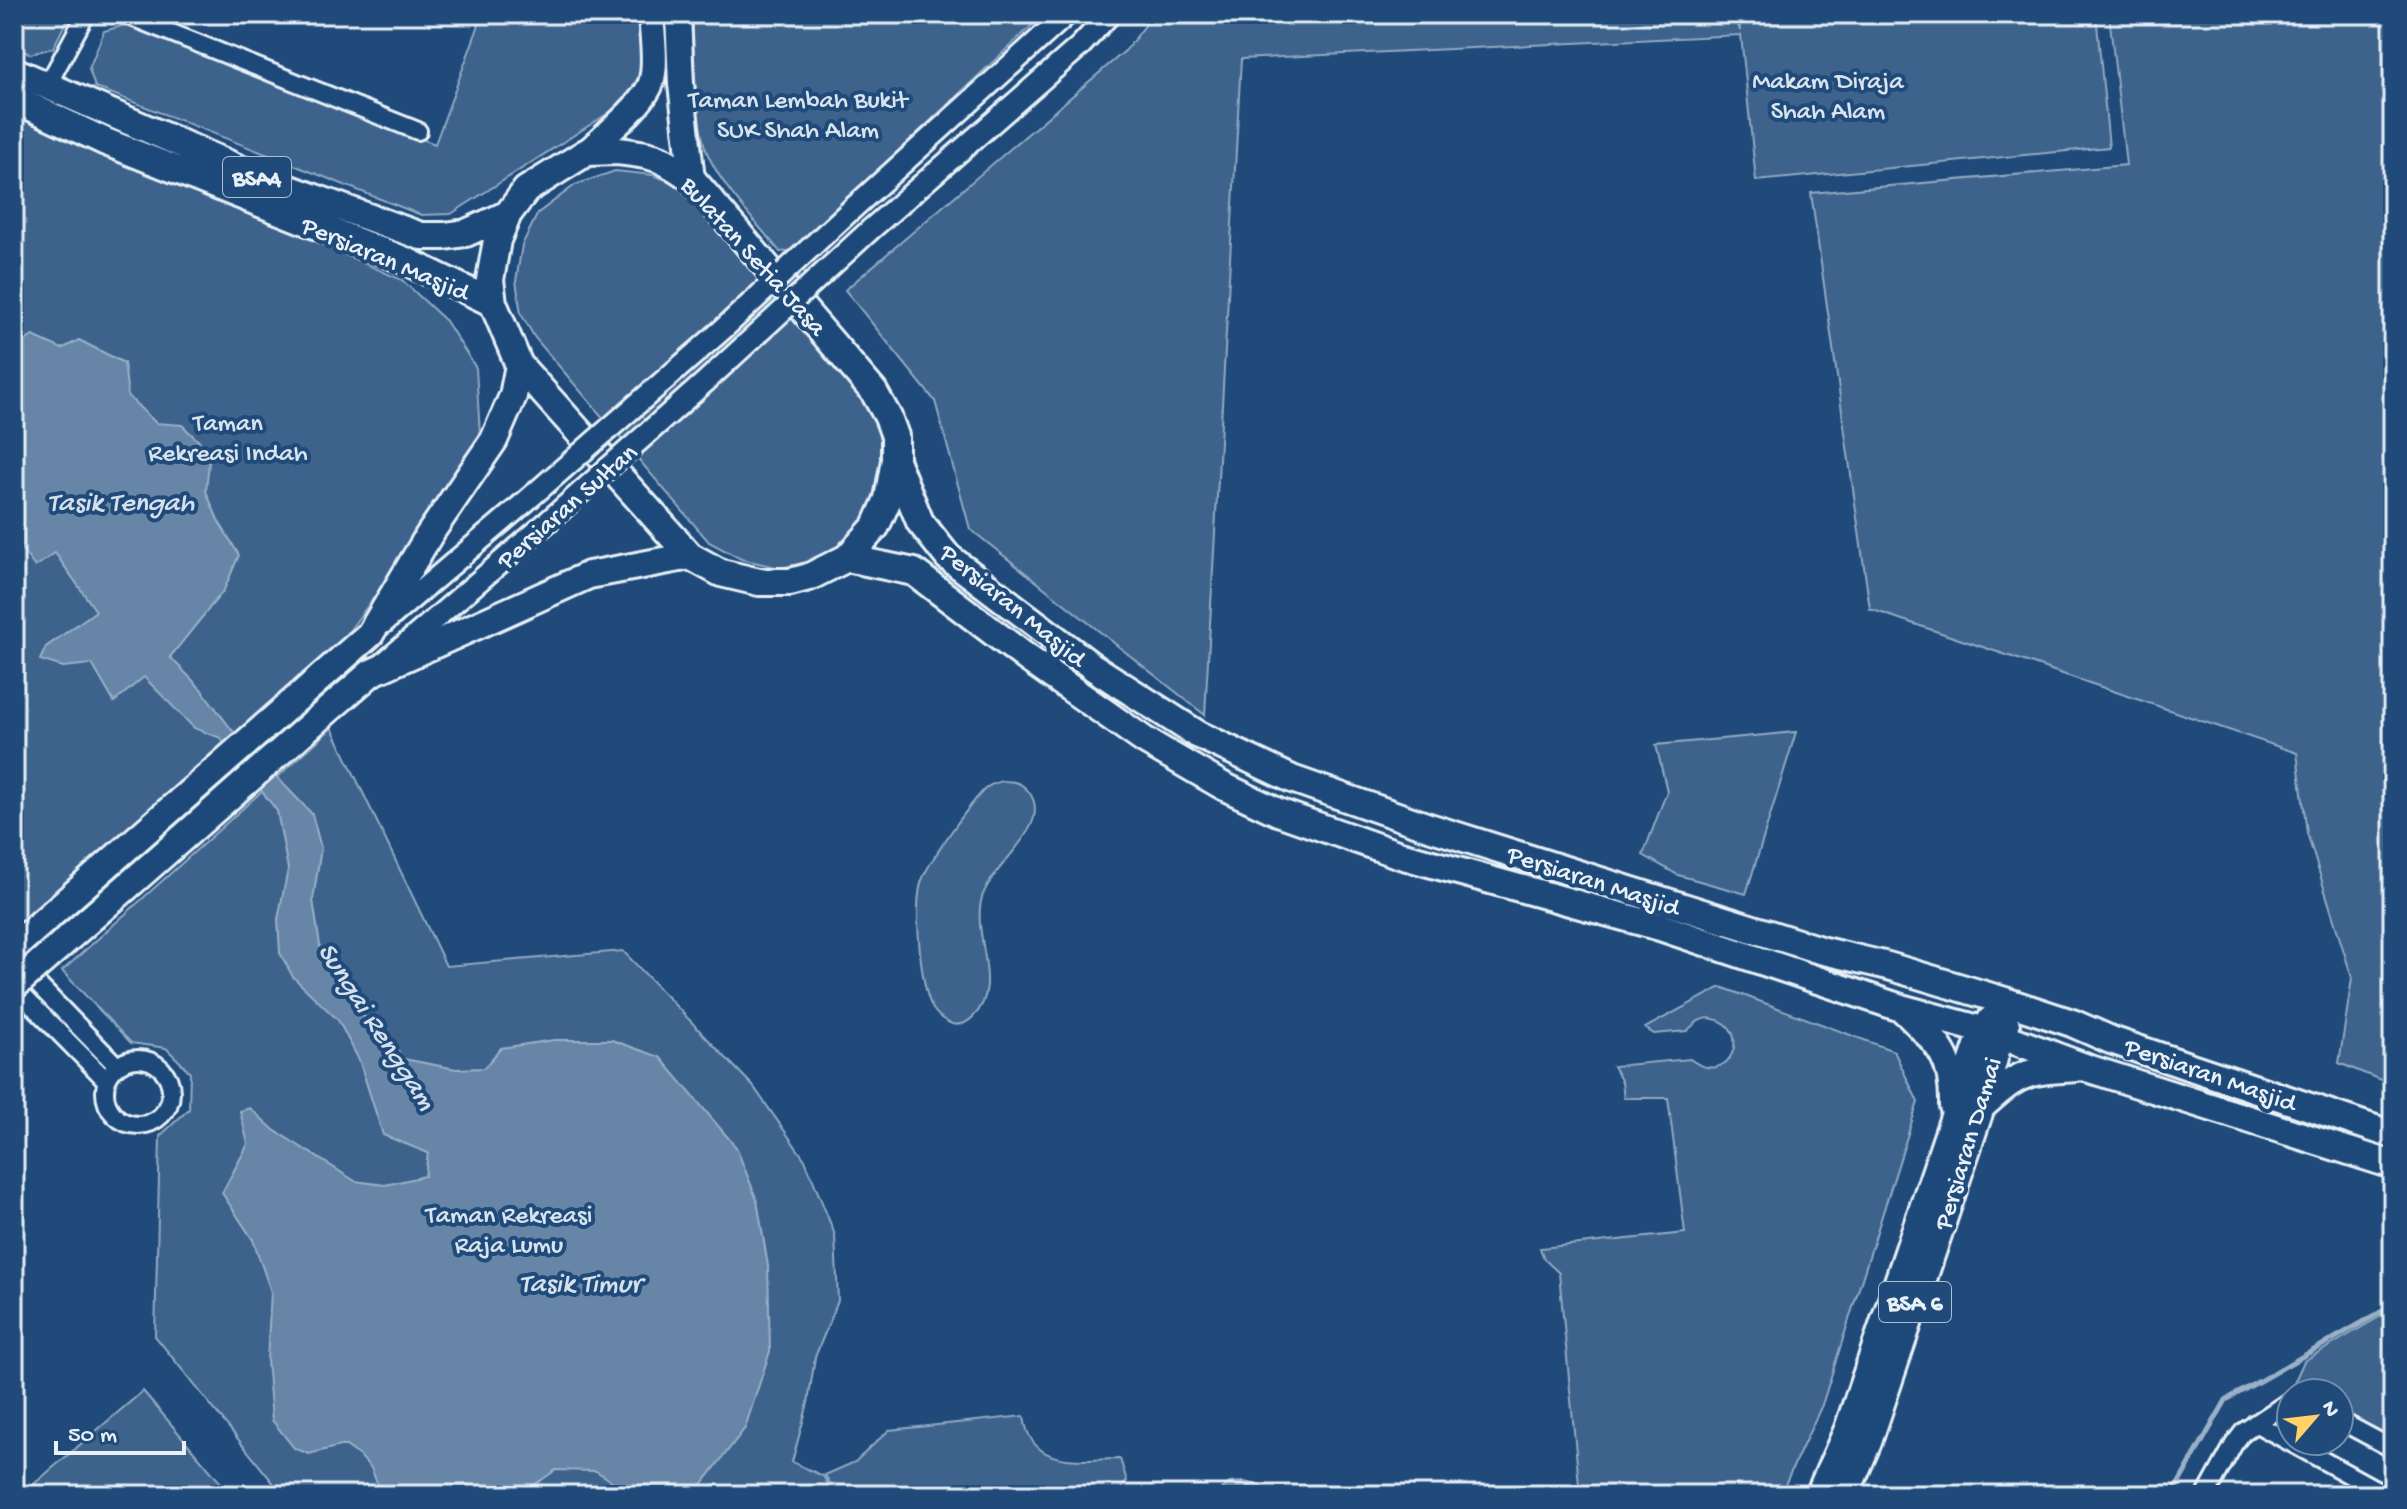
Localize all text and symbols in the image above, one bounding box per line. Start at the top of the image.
park label: Makam Diraja Shah Alam [1752,68,1905,129]
park label: Taman Lembah Bukit SUK Shah Alam [687,87,910,148]
road number: BSA4 [223,157,291,197]
street label: Bulatan Setia Jasa [671,171,832,345]
street label: Persiaran Masjid [295,211,474,311]
park label: Taman Rekreasi Indah [148,410,308,471]
street label: Persiaran Sultan [492,438,646,579]
water label: Tasik Tengah [48,488,195,521]
street label: Persiaran Masjid [931,538,1092,677]
street label: Persiaran Masjid [1502,841,1684,926]
water label: Sungai Renggam [309,937,442,1118]
street label: Persiaran Masjid [2119,1033,2301,1122]
street label: Persiaran Damai [1929,1054,2011,1235]
park label: Taman Rekreasi Raja Lumu [424,1202,592,1263]
water label: Tasik Timur [519,1269,646,1302]
road number: BSA 6 [1879,1282,1951,1322]
north arrow [2275,1377,2355,1457]
text: N [2314,1397,2344,1422]
scale bar [56,1405,184,1455]
text: 50 m [68,1422,117,1451]

